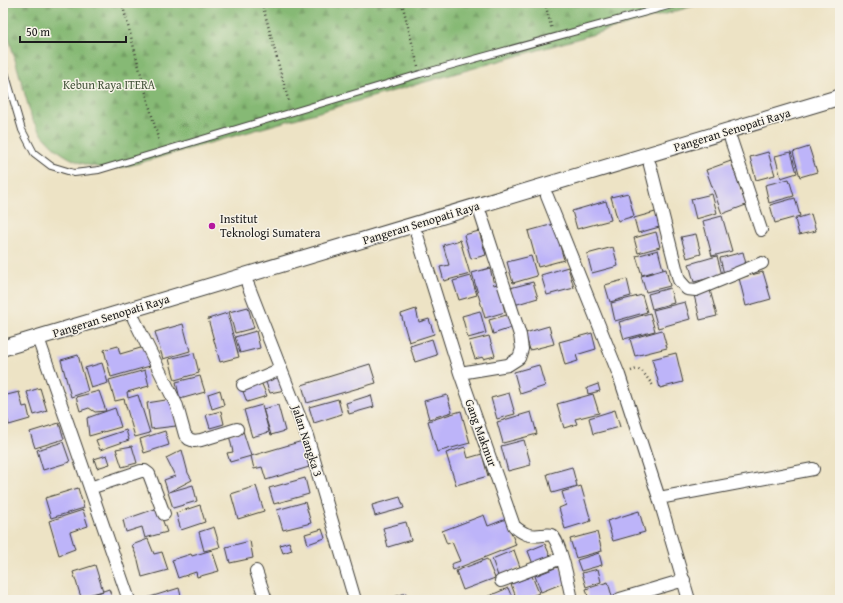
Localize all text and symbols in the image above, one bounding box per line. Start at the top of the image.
scale bar [20,18,126,44]
text: 50 m [26,23,50,40]
park label: Kebun Raya ITERA [63,76,156,93]
street label: Pangeran Senopati Raya [671,104,793,155]
street label: Pangeran Senopati Raya [360,197,482,248]
place label: Institut Teknologi Sumatera [220,210,321,241]
marker: Institut Teknologi Sumatera [207,221,217,231]
street label: Pangeran Senopati Raya [50,290,172,341]
street label: Gang Makmur [461,397,502,469]
street label: Jalan Nangka 3 [287,401,327,479]

